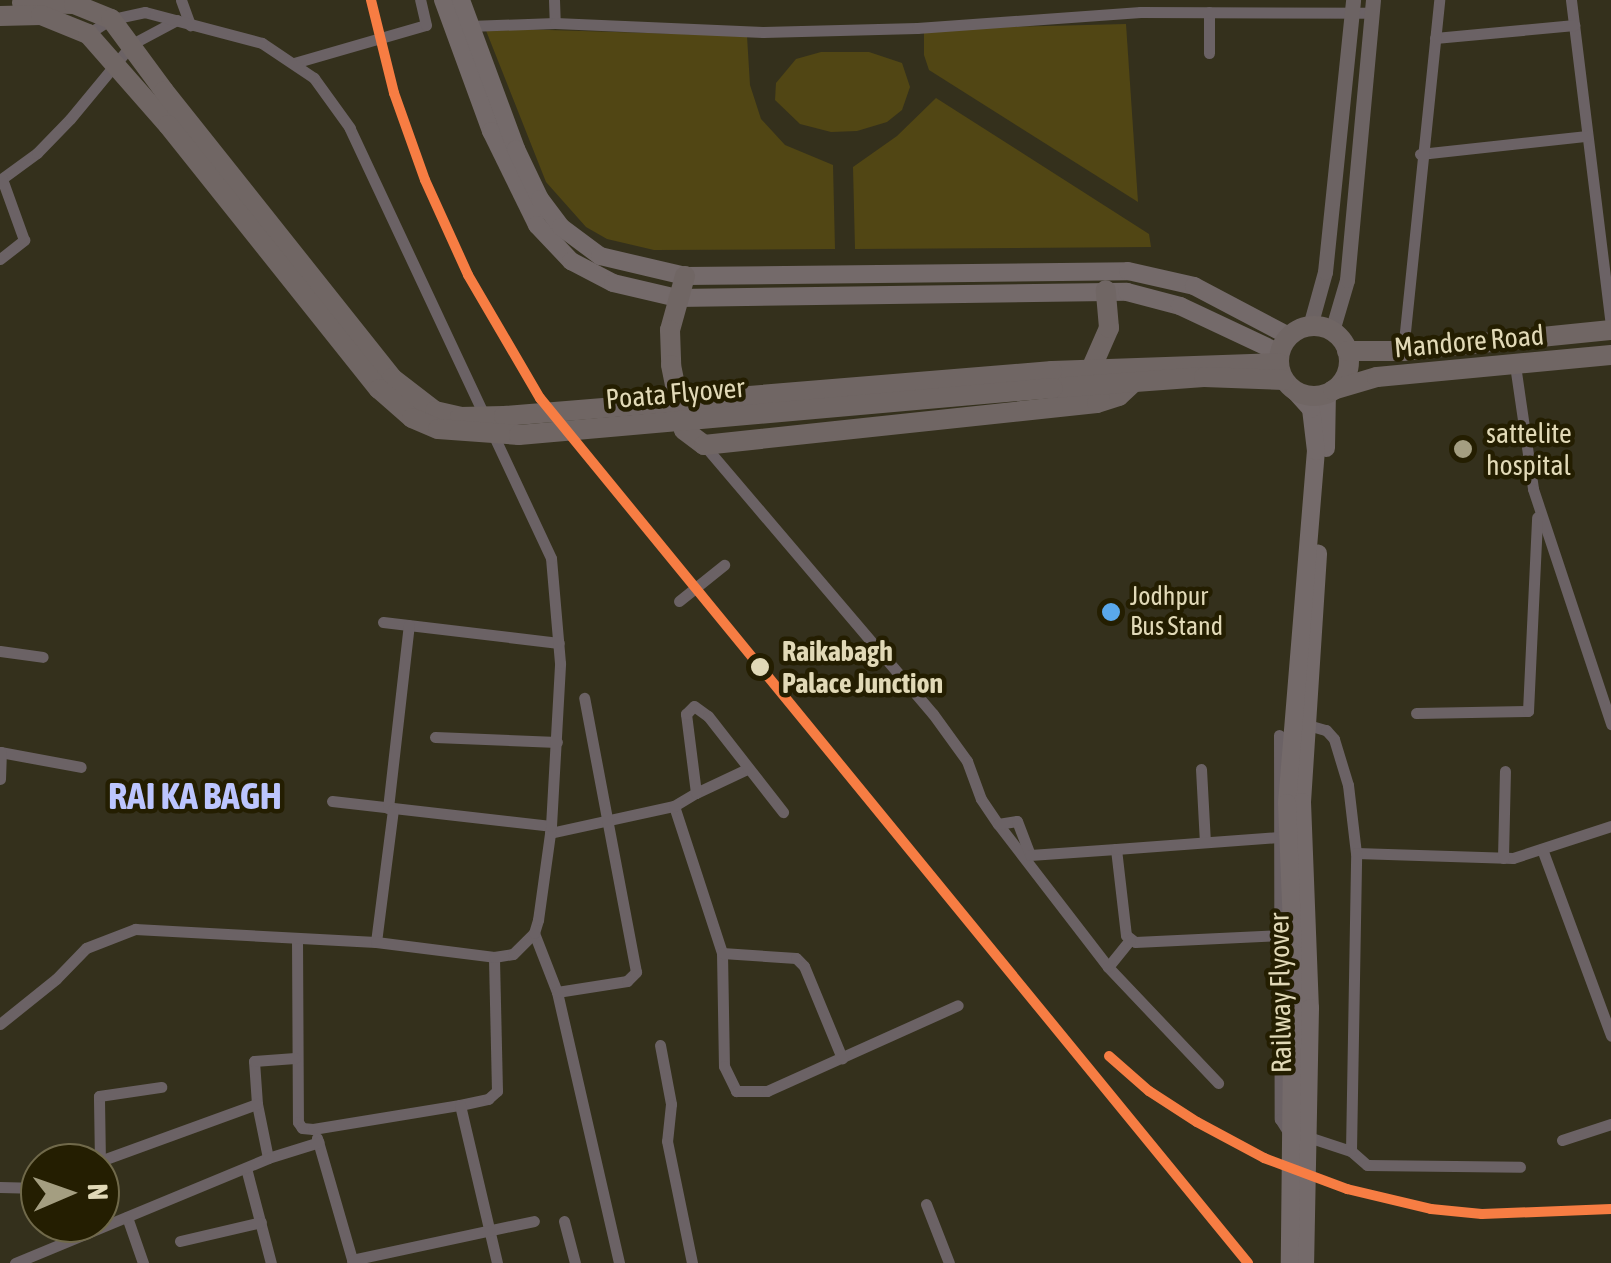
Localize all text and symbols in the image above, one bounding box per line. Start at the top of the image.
street label: Mandore Road [1393,318,1545,364]
street label: Poata Flyover [604,370,746,416]
place label: sattelite hospital [1486,416,1572,482]
marker: sattelite hospital [1450,436,1476,462]
place label: Jodhpur Bus Stand [1130,581,1223,642]
marker: Jodhpur Bus Stand [1101,602,1121,622]
place label: Raikabagh Palace Junction [782,634,943,700]
marker: Raikabagh Palace Junction [747,654,773,680]
district label: RAI KA BAGH [108,773,282,819]
street label: Railway Flyover [1262,913,1298,1073]
north arrow [20,1143,120,1243]
text: N [82,1183,114,1201]

